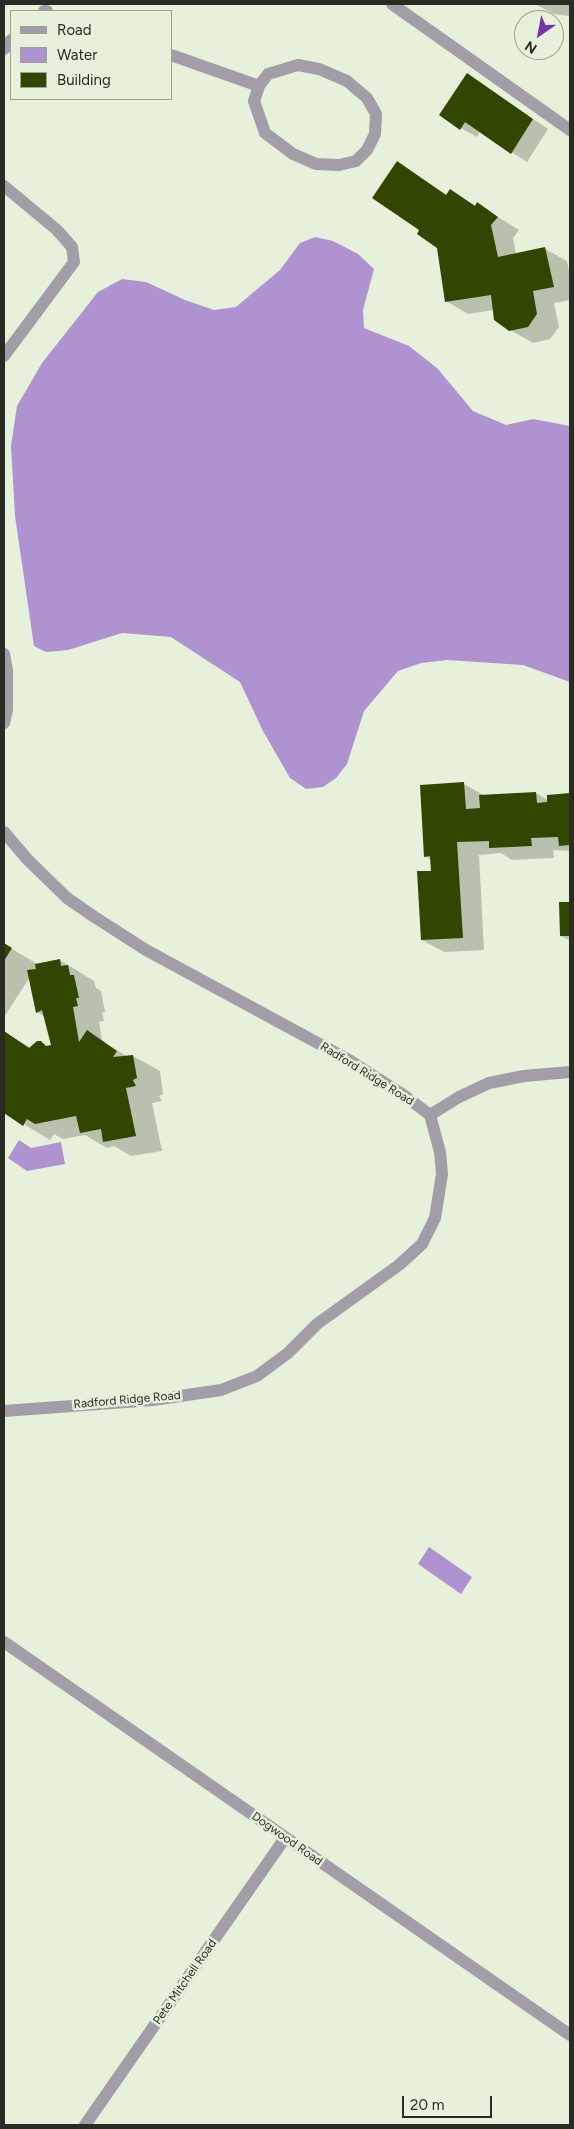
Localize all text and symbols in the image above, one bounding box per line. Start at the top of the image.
legend [10,10,172,100]
north arrow [514,10,564,60]
text: Road [57,21,92,39]
text: N [522,37,540,57]
text: Water [57,46,97,64]
text: Building [57,71,111,89]
street label: Radford Ridge Road [318,1039,416,1109]
street label: Radford Ridge Road [73,1388,181,1412]
street label: Dogwood Road [249,1809,325,1869]
street label: Pete Mitchell Road [150,1937,220,2027]
scale bar [404,2086,494,2118]
text: 20 m [410,2096,444,2114]

